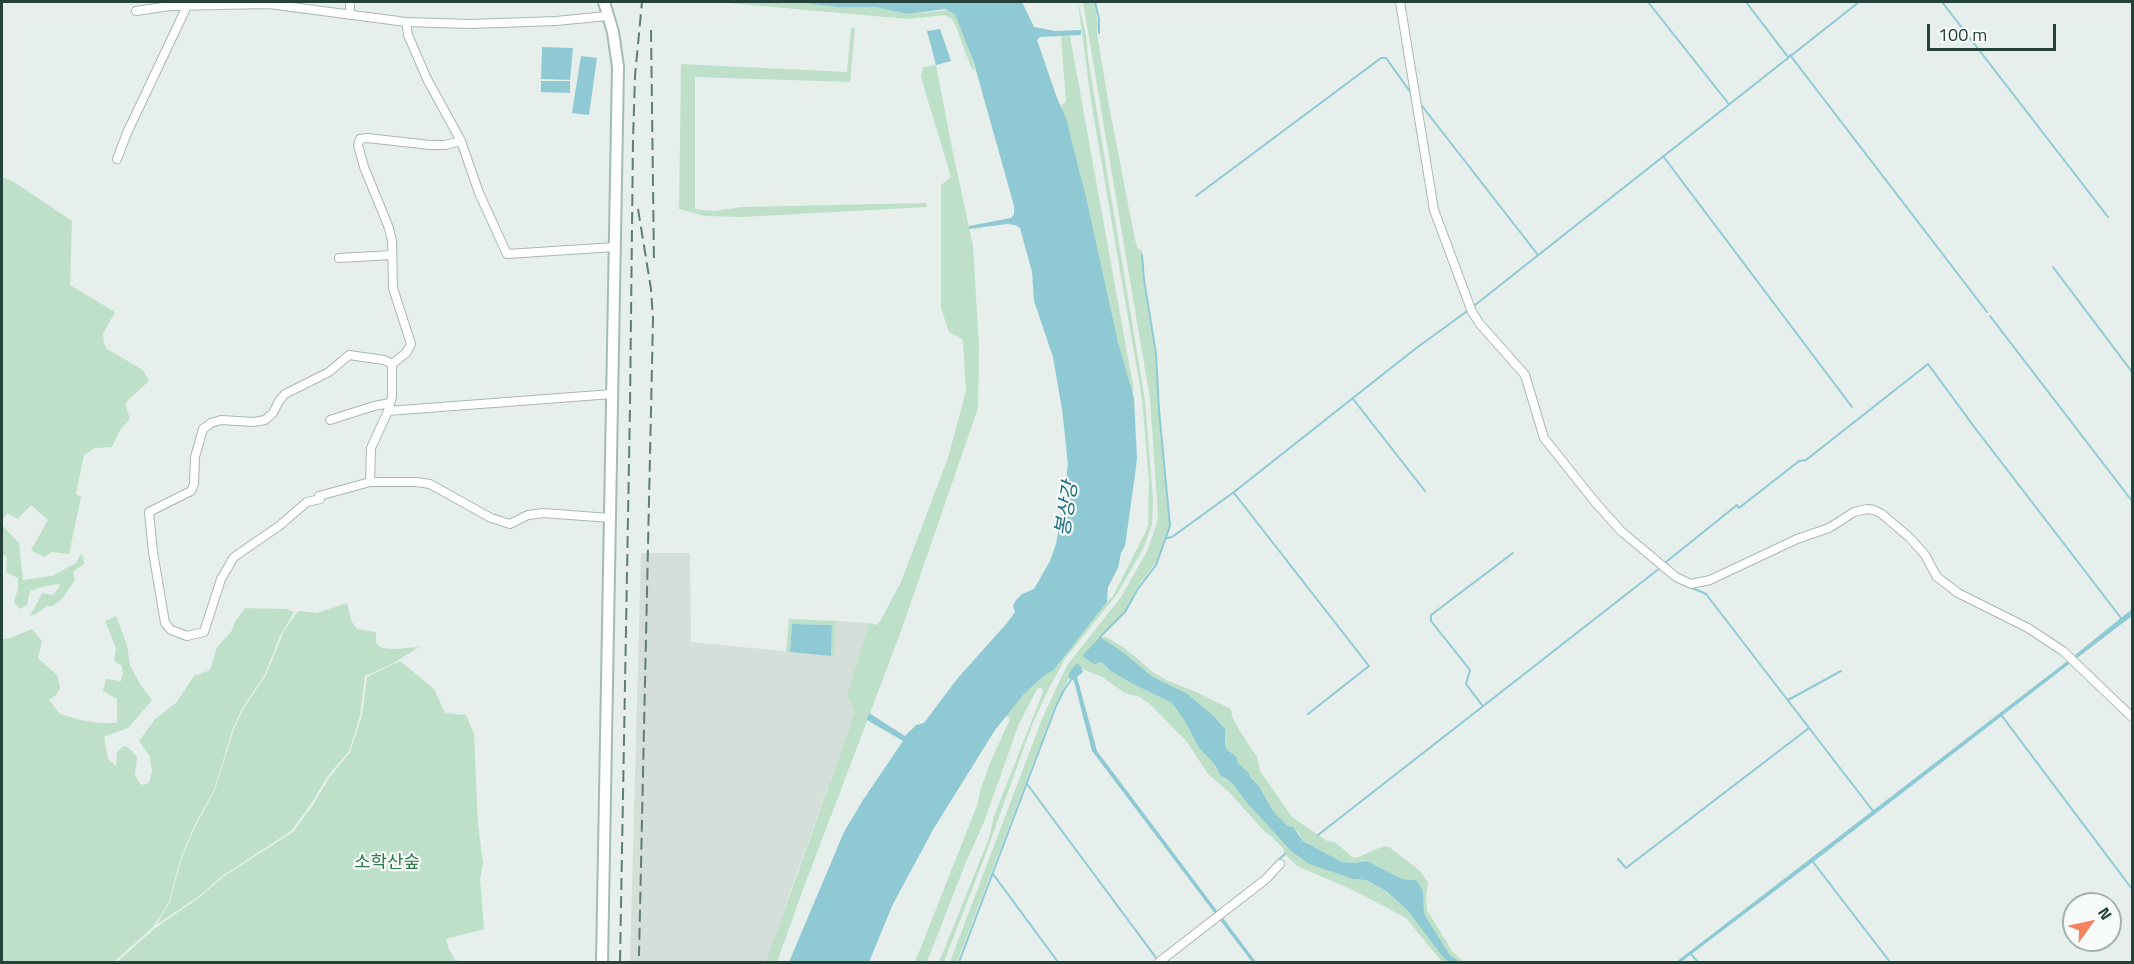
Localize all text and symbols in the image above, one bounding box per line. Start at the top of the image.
scale bar [1930,12,2059,50]
text: 100 m [1938,21,1987,48]
water label: 봉상강 [1052,480,1084,538]
park label: 소학산숲 [354,853,420,875]
north arrow [2062,892,2122,952]
text: N [2092,902,2119,924]

